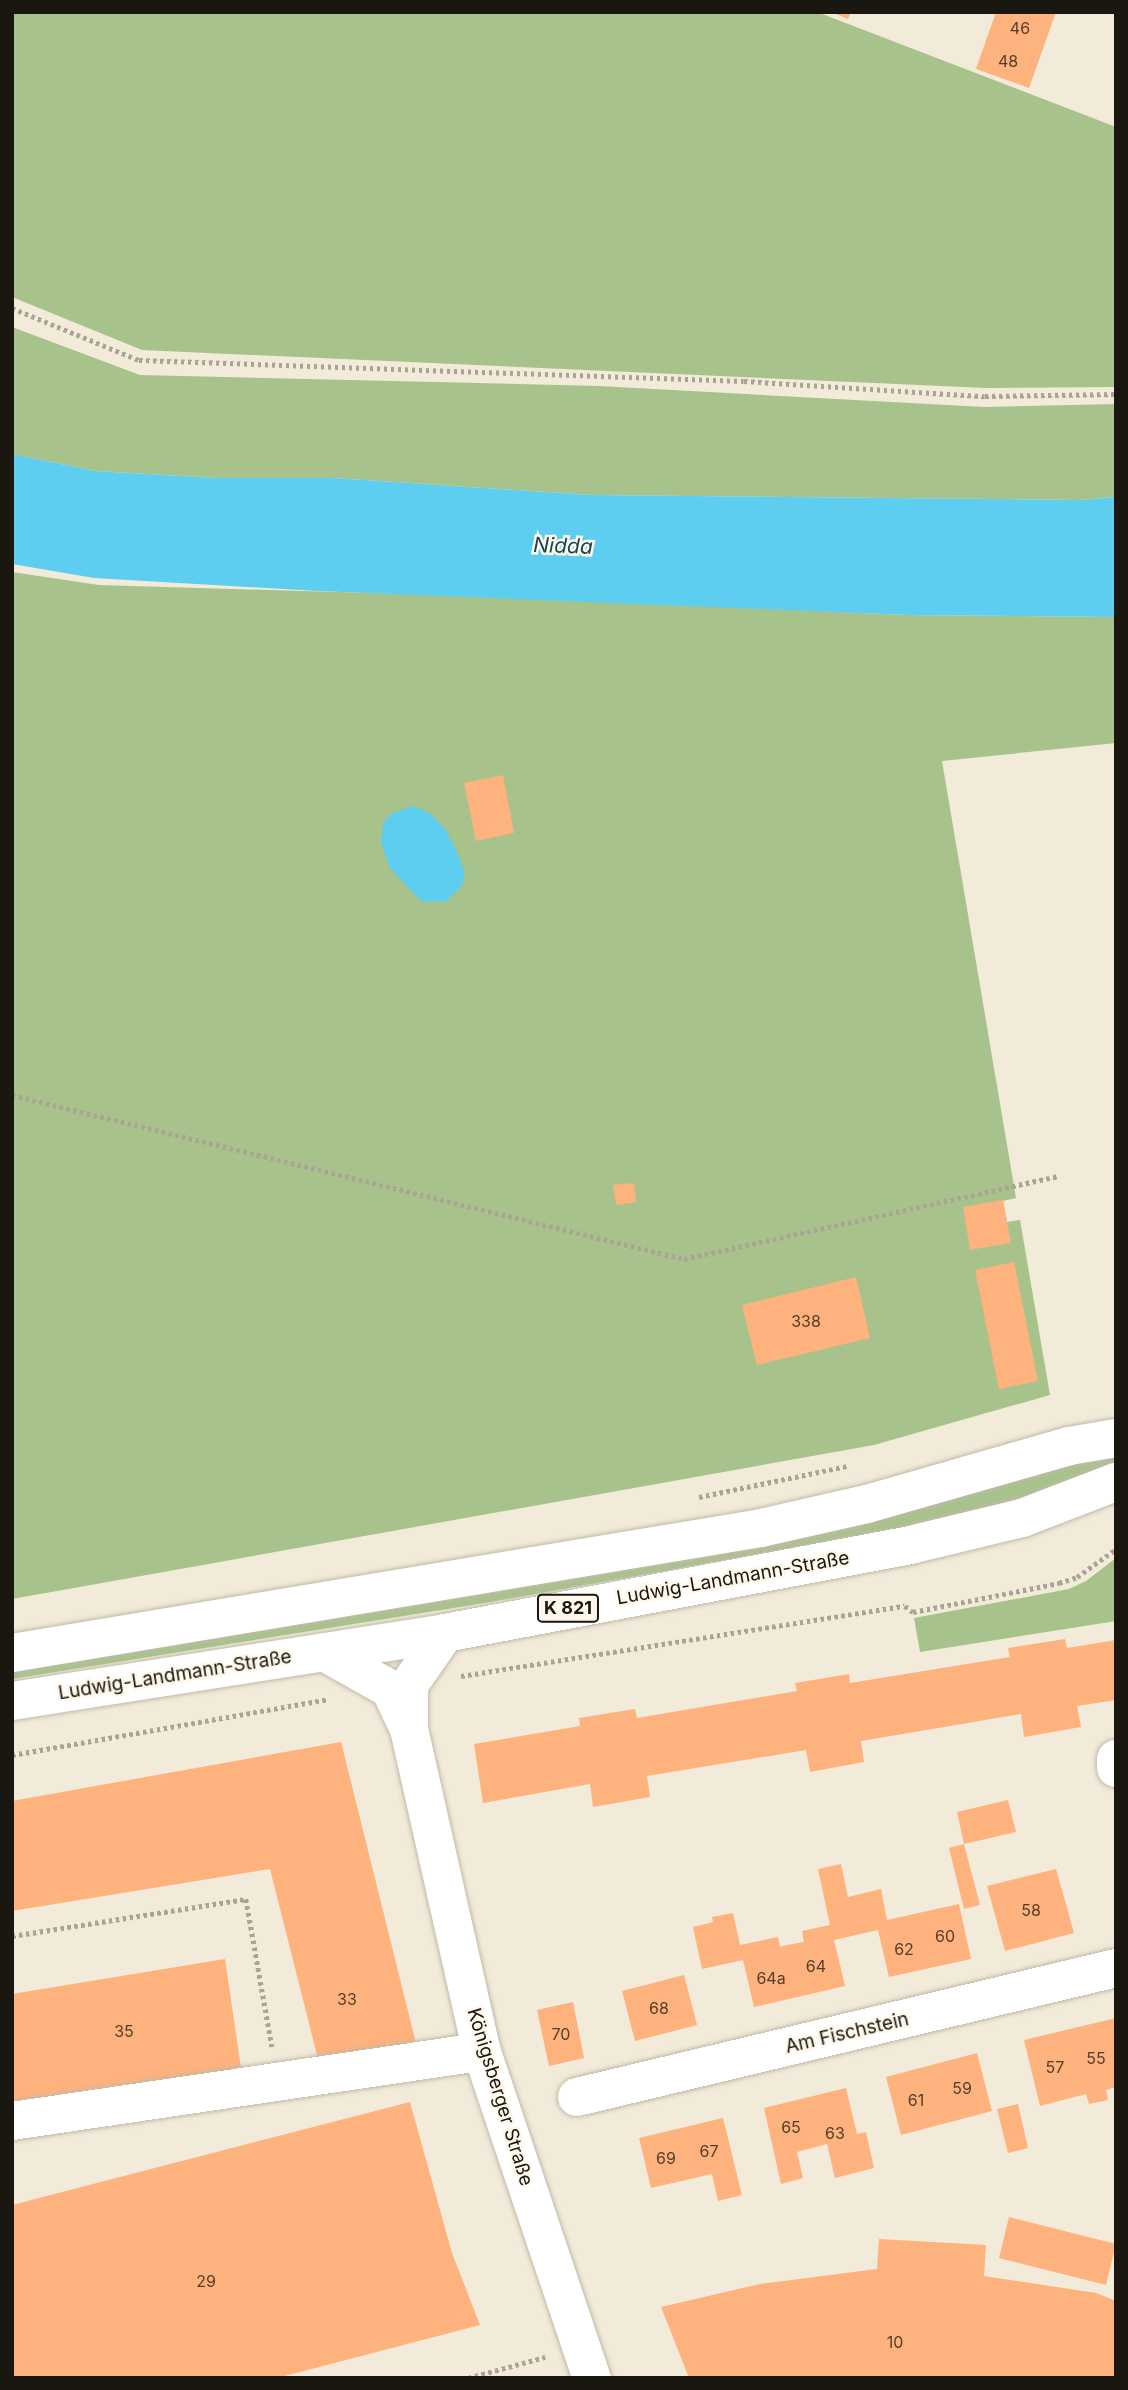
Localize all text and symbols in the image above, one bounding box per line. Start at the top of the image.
house number: 46 [1010,18,1030,38]
house number: 48 [998,51,1018,71]
water label: Nidda [533,532,593,560]
house number: 338 [791,1311,821,1331]
street label: Ludwig-Landmann-Straße [615,1546,851,1610]
road number: K 821 [536,1594,600,1623]
street label: Ludwig-Landmann-Straße [57,1645,293,1705]
house number: 58 [1021,1900,1041,1920]
house number: 60 [935,1926,955,1946]
house number: 62 [894,1939,914,1959]
house number: 64 [806,1956,826,1976]
house number: 64a [756,1968,786,1988]
house number: 33 [337,1989,357,2009]
house number: 68 [649,1998,669,2018]
street label: Königsberger Straße [462,2005,538,2189]
street label: Am Fischstein [783,2008,911,2058]
house number: 35 [114,2021,134,2041]
house number: 70 [552,2024,570,2044]
house number: 55 [1086,2048,1106,2068]
house number: 57 [1046,2057,1064,2077]
house number: 59 [952,2078,972,2098]
house number: 61 [908,2090,924,2110]
house number: 65 [781,2117,801,2137]
house number: 63 [825,2123,845,2143]
house number: 67 [700,2141,718,2161]
house number: 69 [656,2148,676,2168]
house number: 29 [196,2271,216,2291]
house number: 10 [887,2332,903,2352]

